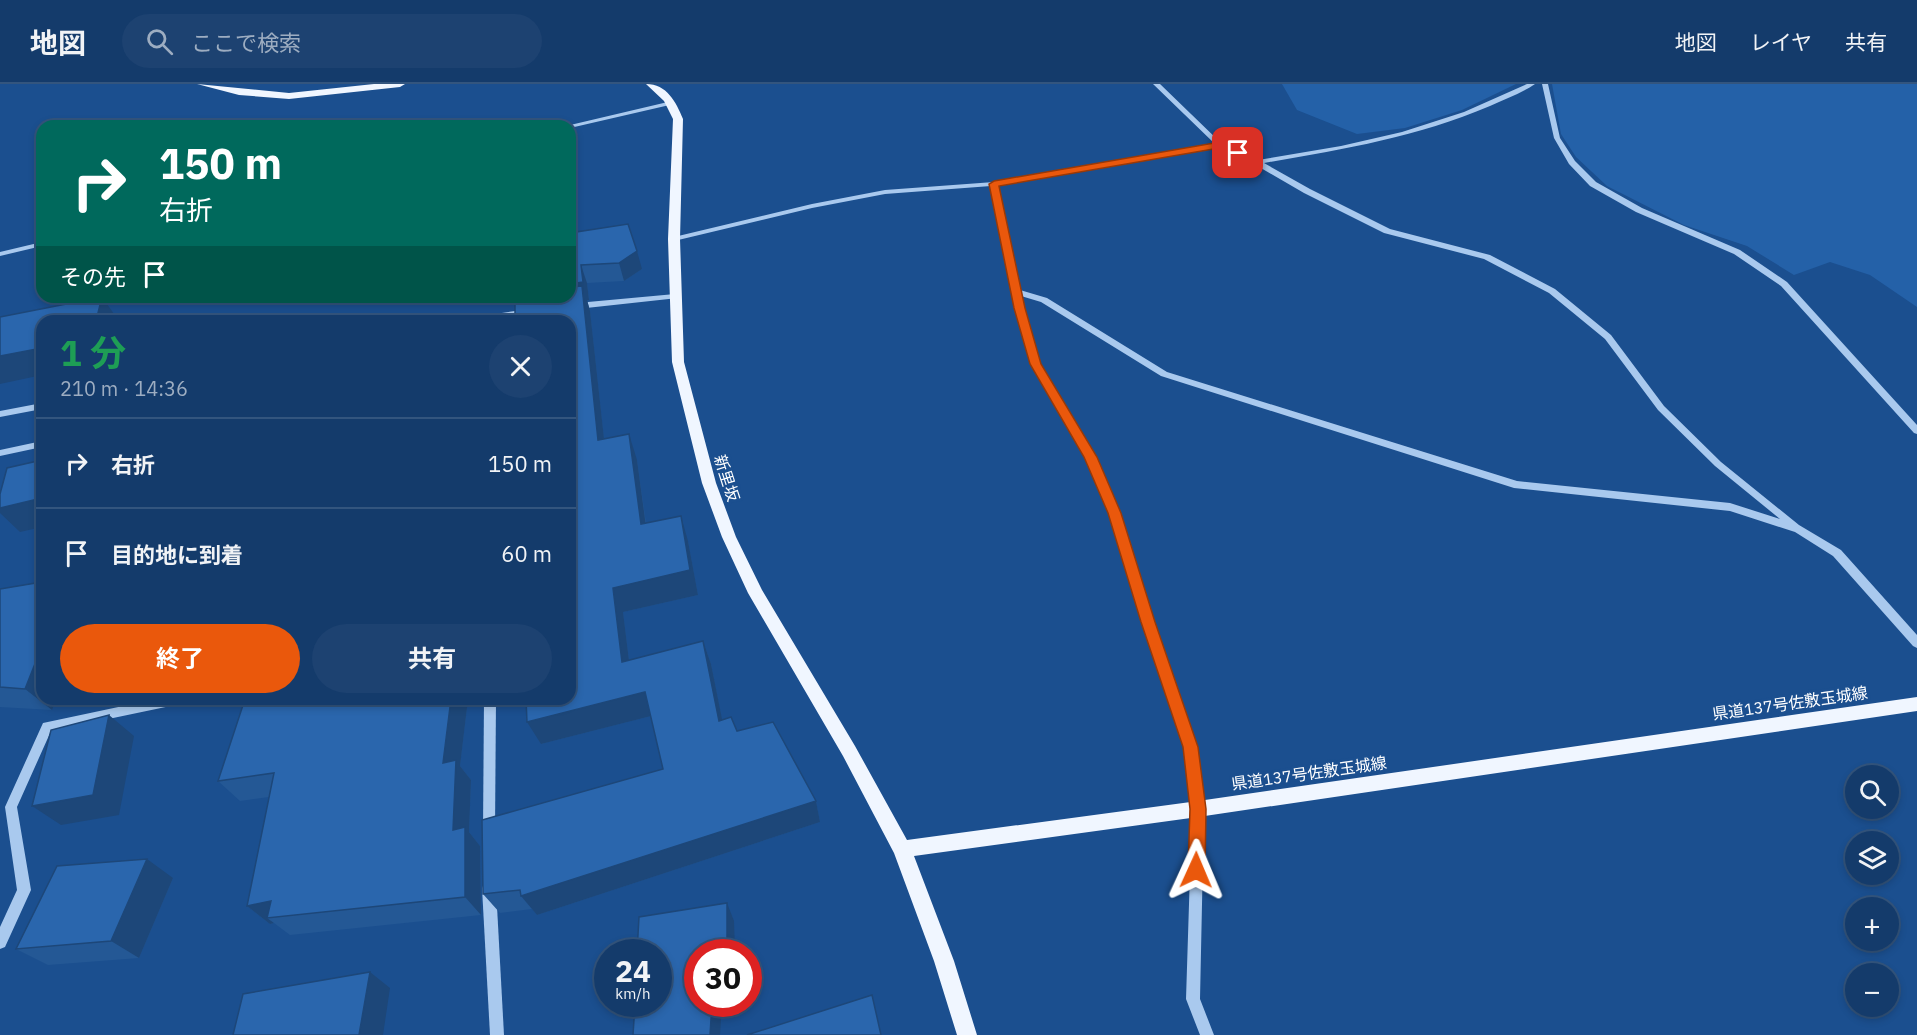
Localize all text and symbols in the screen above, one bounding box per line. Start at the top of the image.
search box [122,14,542,68]
text: 地図 [30,24,86,61]
icon: search [143,25,176,58]
text: ここで検索 [191,28,301,57]
text: 地図 [1675,28,1717,56]
text: レイヤ [1750,28,1812,56]
text: 共有 [1845,28,1887,56]
pin [1212,127,1263,178]
text: 150 m [159,136,282,191]
icon: arrive [1221,136,1254,169]
icon: right [60,144,138,222]
text: 右折 [159,192,213,227]
icon: arrive [138,258,171,291]
text: その先 [60,262,126,291]
text: 1 分 [60,329,126,376]
button: close [489,335,552,398]
text: 210 m · 14:36 [60,375,188,402]
icon: right [60,447,93,480]
text: 150 m [488,449,552,478]
text: 右折 [111,450,155,479]
street label: 新里坂 [710,452,744,504]
icon: arrive [60,537,93,570]
text: 60 m [501,539,552,568]
text: 目的地に到着 [111,540,243,569]
button: 終了 [60,624,300,693]
button: 共有 [312,624,552,693]
street label: 県道137号佐敷玉城線 [1711,682,1869,724]
street label: 県道137号佐敷玉城線 [1230,752,1388,794]
map controls [1845,765,1899,1017]
button: search [1845,765,1899,819]
button: layers [1845,831,1899,885]
position arrow [1164,838,1228,902]
button: + [1845,897,1899,951]
speed limit sign: 30 [684,939,762,1017]
text: 24 [615,951,651,990]
button: − [1845,963,1899,1017]
text: km/h [615,984,651,1003]

